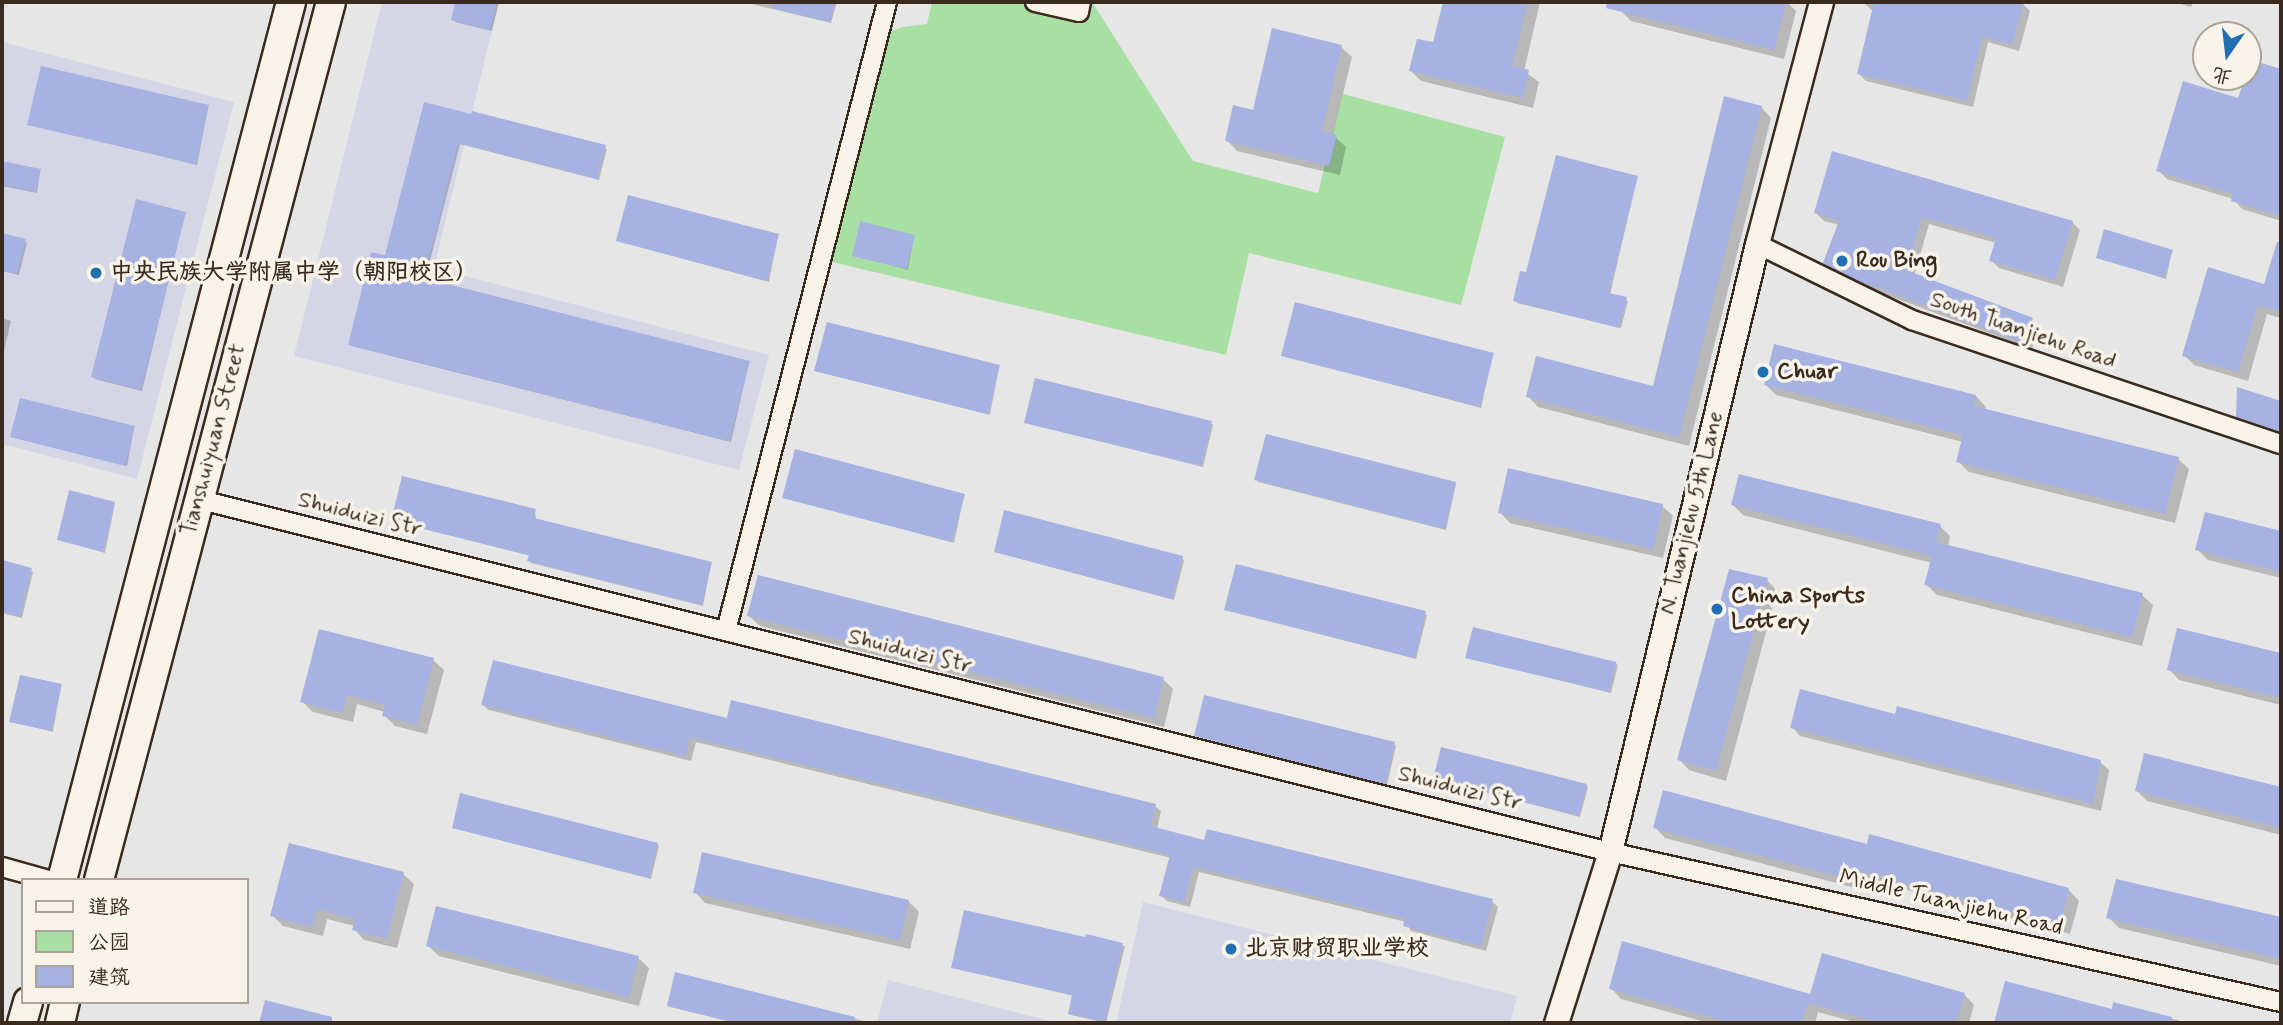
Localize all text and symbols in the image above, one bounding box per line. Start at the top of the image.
north arrow [2192,21,2262,91]
text: 北 [2210,60,2235,89]
place label: Rou Bing [1856,247,1937,275]
marker: Rou Bing [1834,253,1850,269]
place label: 中央民族大学附属中学（朝阳校区） [110,259,478,287]
marker: 中央民族大学附属中学（朝阳校区） [88,265,104,281]
street label: South Tuanjiehu Road [1926,286,2120,376]
street label: Tianshuiyuan Street [175,342,253,538]
place label: Chuar [1777,358,1838,386]
marker: Chuar [1755,364,1771,380]
street label: N. Tuanjiehu 5th Lane [1653,409,1731,617]
street label: Shuiduizi Str [295,486,425,544]
place label: China Sports Lottery [1731,582,1866,636]
marker: China Sports Lottery [1709,601,1725,617]
street label: Shuiduizi Str [845,623,975,681]
street label: Shuiduizi Str [1395,760,1525,818]
street label: Middle Tuanjiehu Road [1845,866,2057,940]
legend [21,878,248,1004]
text: 道路 [88,894,130,922]
text: 公园 [88,929,130,957]
place label: 北京财贸职业学校 [1245,935,1429,963]
marker: 北京财贸职业学校 [1223,941,1239,957]
text: 建筑 [88,964,130,992]

